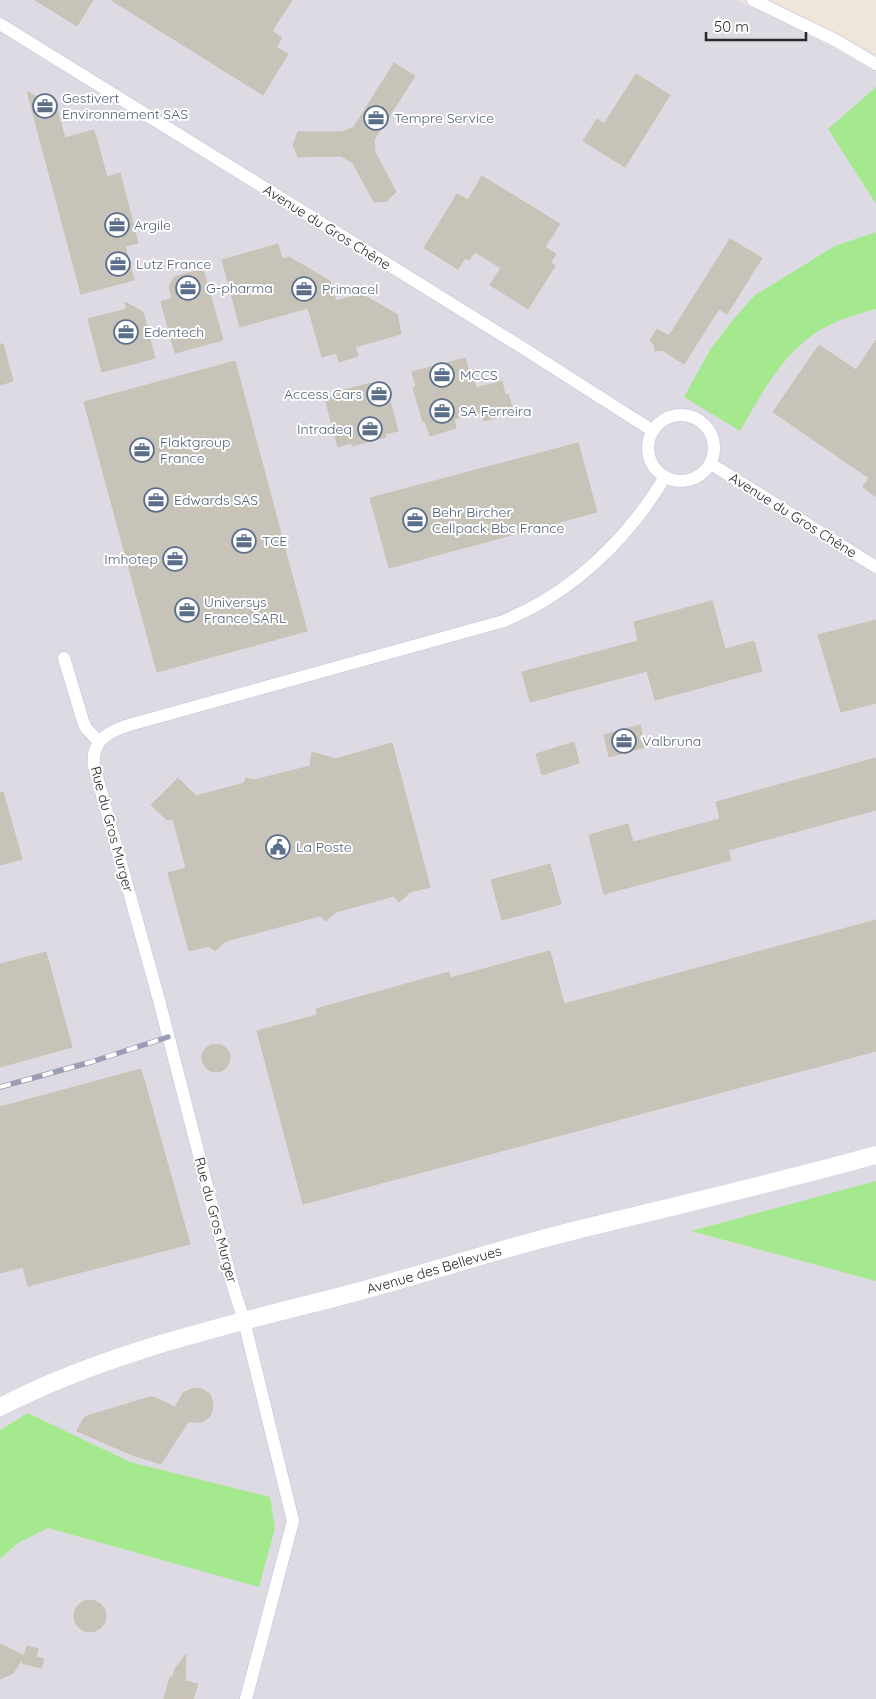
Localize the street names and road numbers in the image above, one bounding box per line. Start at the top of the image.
street label: Avenue du Gros Chêne [260,180,394,274]
street label: Avenue du Gros Chêne [726,468,860,562]
street label: Rue du Gros Murger [87,764,138,894]
street label: Rue du Gros Murger [191,1155,242,1285]
street label: Avenue des Bellevues [364,1242,503,1298]

